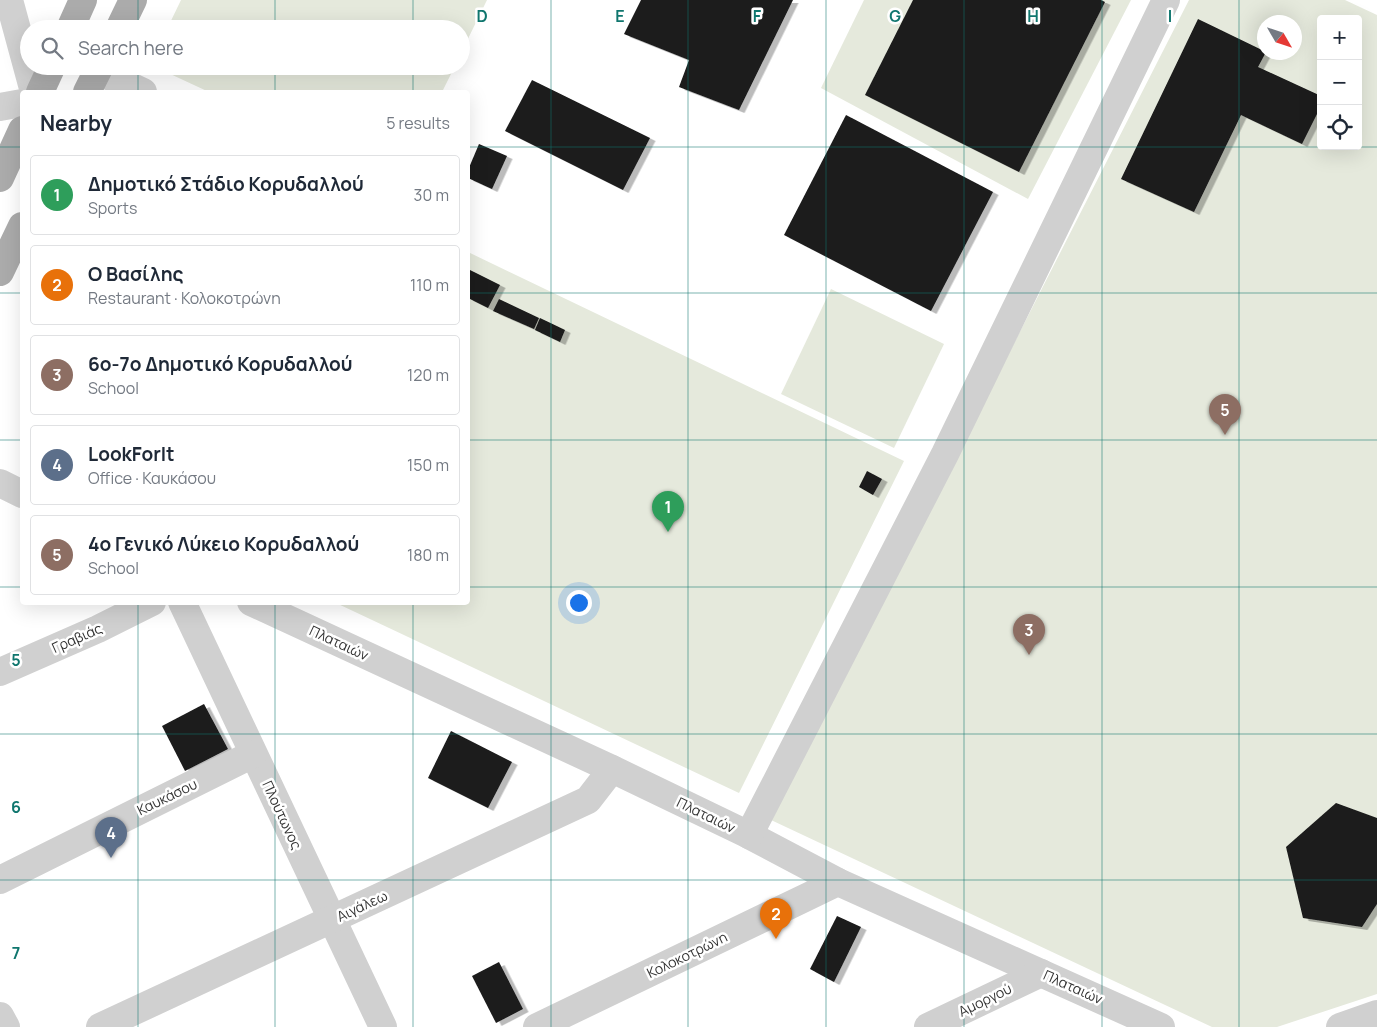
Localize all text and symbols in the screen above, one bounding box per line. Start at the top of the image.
text: D [476,5,488,27]
text: E [615,5,625,27]
text: F [753,5,762,27]
text: G [889,5,901,27]
text: H [1027,5,1039,27]
text: I [1168,5,1172,27]
north arrow [1257,15,1302,60]
map controls [1317,15,1362,150]
button: + [1317,15,1362,60]
search box [20,20,470,75]
icon: search [38,34,66,62]
text: Search here [78,35,184,61]
button: − [1317,60,1362,105]
button: locate [1317,105,1362,150]
text: Nearby [40,109,112,137]
text: 5 results [386,112,450,134]
text: Δημοτικό Στάδιο Κορυδαλλού [88,171,364,197]
text: 1 [53,184,61,206]
text: 30 m [414,184,449,206]
text: Sports [88,197,137,219]
text: Ο Βασίλης [88,261,183,287]
text: 2 [52,274,62,296]
text: 110 m [410,274,449,296]
text: Restaurant · Κολοκοτρώνη [88,287,281,309]
text: 6ο-7ο Δημοτικό Κορυδαλλού [88,351,352,377]
text: 3 [52,364,62,386]
text: 120 m [407,364,449,386]
text: School [88,377,139,399]
pin: 5 [1209,394,1241,435]
text: LookForIt [88,441,174,467]
text: 4 [52,454,62,476]
text: 150 m [407,454,449,476]
text: Office · Καυκάσου [88,467,216,489]
pin: 1 [652,491,684,532]
text: 4ο Γενικό Λύκειο Κορυδαλλού [88,531,359,557]
text: 5 [52,544,62,566]
text: 180 m [407,544,449,566]
text: School [88,557,139,579]
your location [566,590,592,616]
pin: 3 [1013,614,1045,655]
street label: Γραβιάς [49,618,105,657]
street label: Πλαταιών [307,621,372,664]
text: 5 [11,649,21,671]
street label: Καυκάσου [134,774,200,819]
street label: Πλούτωνος [258,777,307,852]
street label: Πλαταιών [674,792,739,837]
text: 6 [11,796,21,818]
pin: 4 [95,817,127,858]
street label: Αιγάλεω [333,885,390,926]
pin: 2 [760,898,792,939]
street label: Κολοκοτρώνη [643,927,730,982]
text: 7 [12,942,20,964]
street label: Πλαταιών [1041,965,1106,1008]
street label: Αμοργού [955,979,1015,1021]

